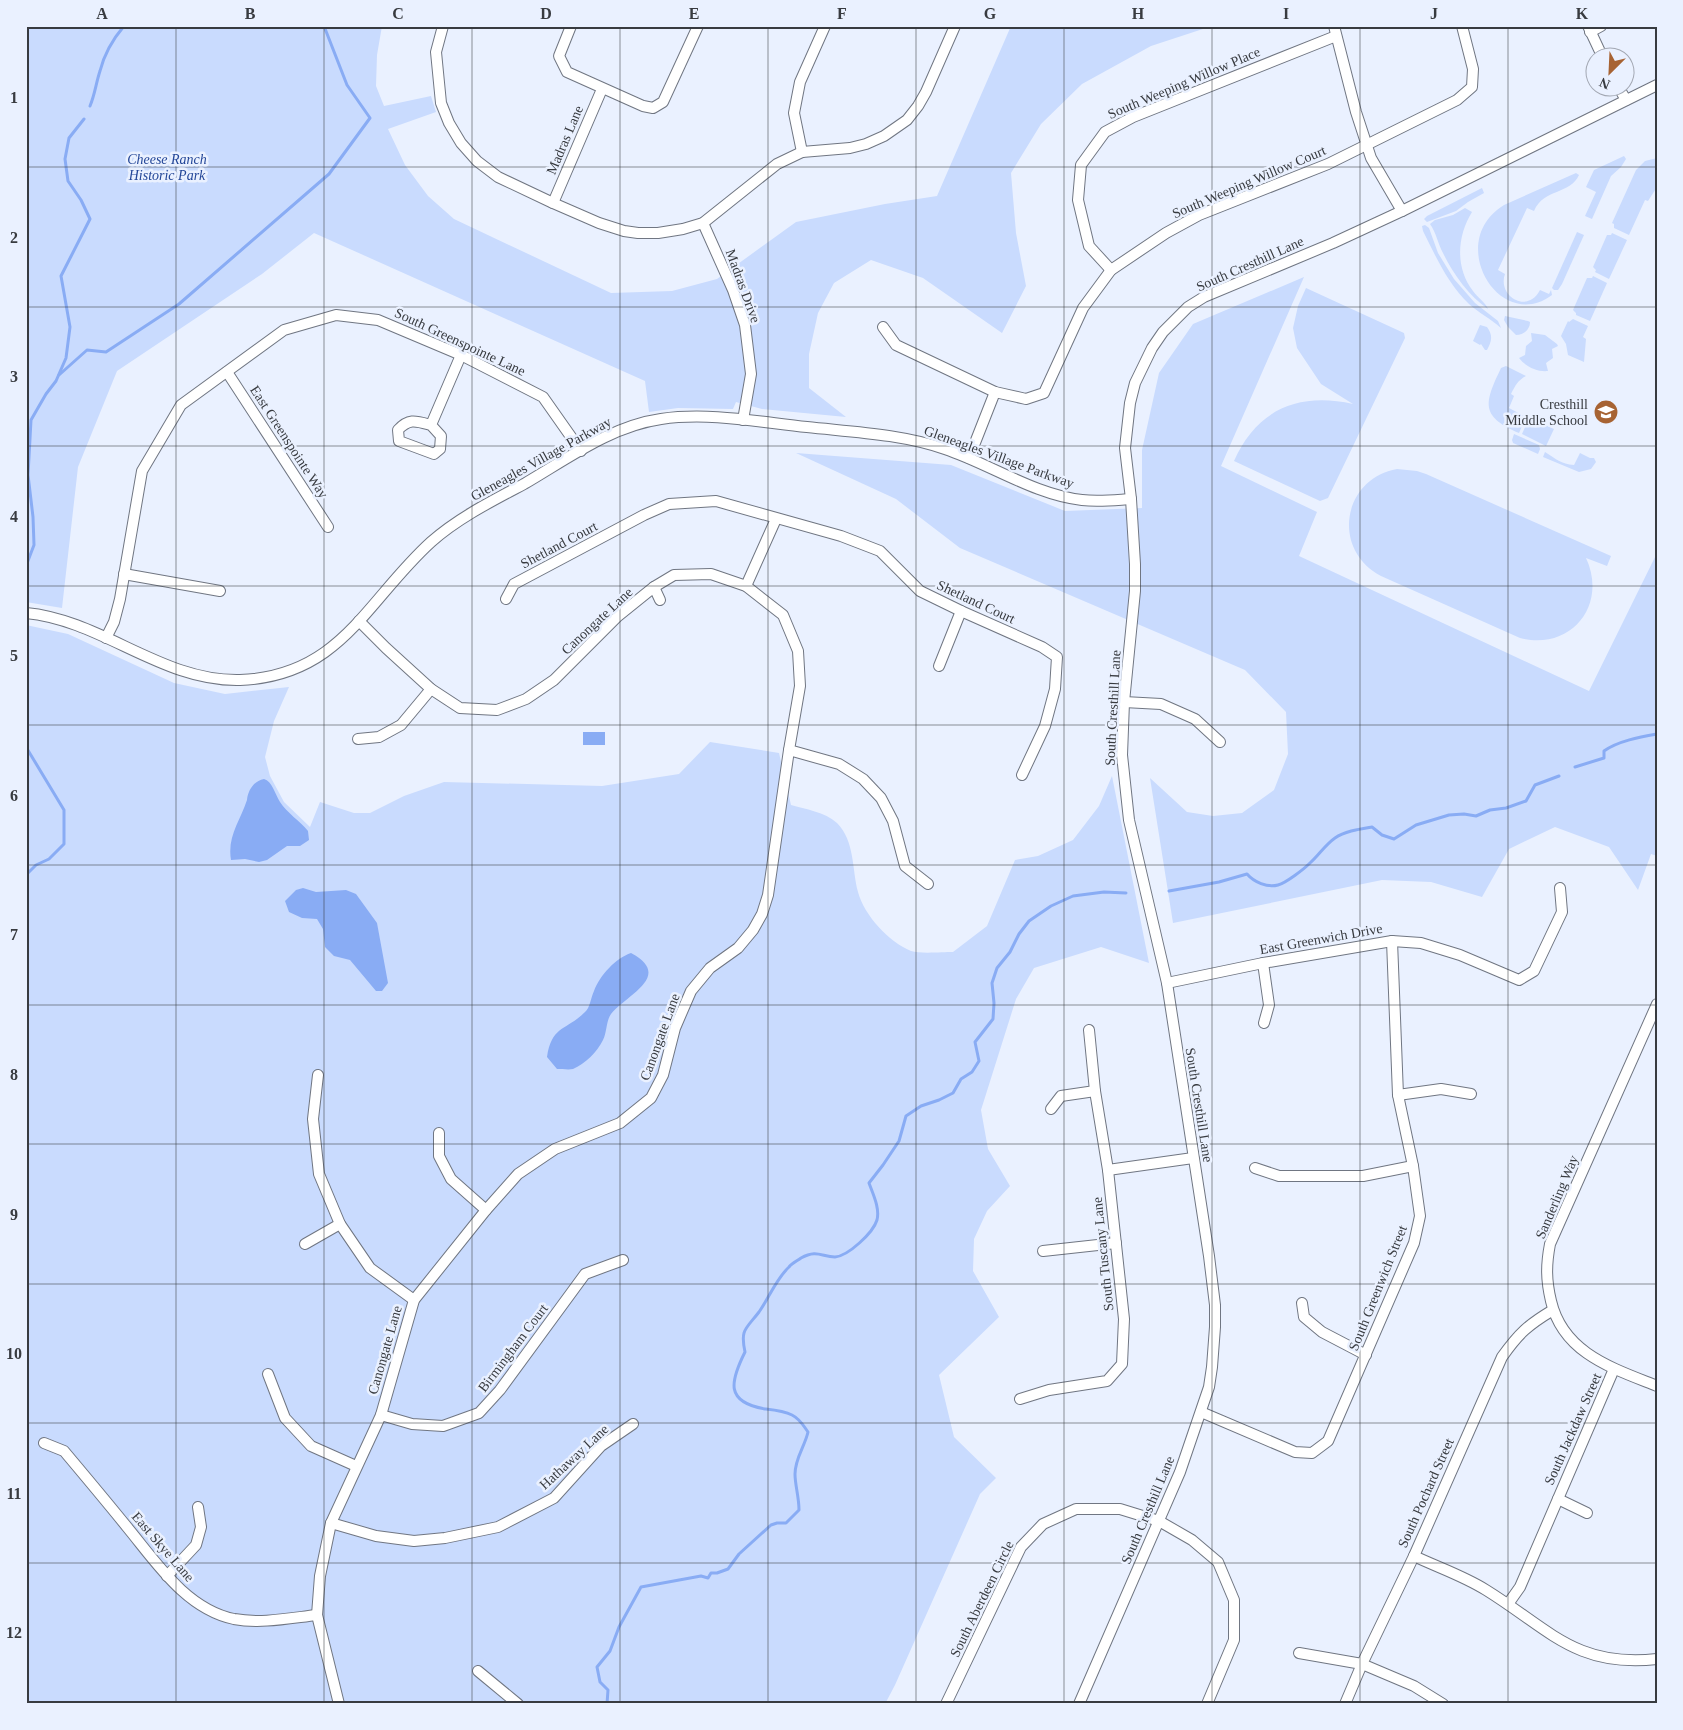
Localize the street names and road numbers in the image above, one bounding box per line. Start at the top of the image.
street label: South Weeping Willow Place [1106,44,1262,122]
street label: Madras Lane [544,103,586,177]
street label: South Weeping Willow Court [1170,143,1328,221]
street label: South Cresthill Lane [1194,234,1306,294]
street label: Madras Drive [723,247,763,325]
street label: South Greenspointe Lane [392,305,528,379]
street label: East Greenspointe Way [247,383,331,501]
street label: Gleneagles Village Parkway [468,414,614,504]
street label: Gleneagles Village Parkway [922,423,1076,491]
street label: Shetland Court [518,519,600,571]
street label: Shetland Court [935,577,1018,627]
street label: Canongate Lane [558,584,636,658]
street label: South Cresthill Lane [1102,650,1124,766]
street label: East Greenwich Drive [1258,921,1384,957]
street label: Canongate Lane [637,992,683,1082]
street label: South Cresthill Lane [1183,1047,1215,1163]
street label: Sanderling Way [1533,1153,1581,1241]
street label: South Tuscany Lane [1090,1196,1116,1312]
street label: South Greenwich Street [1346,1223,1410,1353]
street label: Birmingham Court [475,1301,551,1395]
street label: Canongate Lane [365,1304,405,1396]
street label: South Jackdaw Street [1542,1371,1604,1487]
street label: Hathaway Lane [537,1421,611,1493]
street label: South Pochard Street [1395,1436,1457,1550]
street label: South Cresthill Lane [1118,1454,1178,1566]
street label: East Skye Lane [129,1509,197,1585]
street label: South Aberdeen Circle [947,1538,1017,1660]

